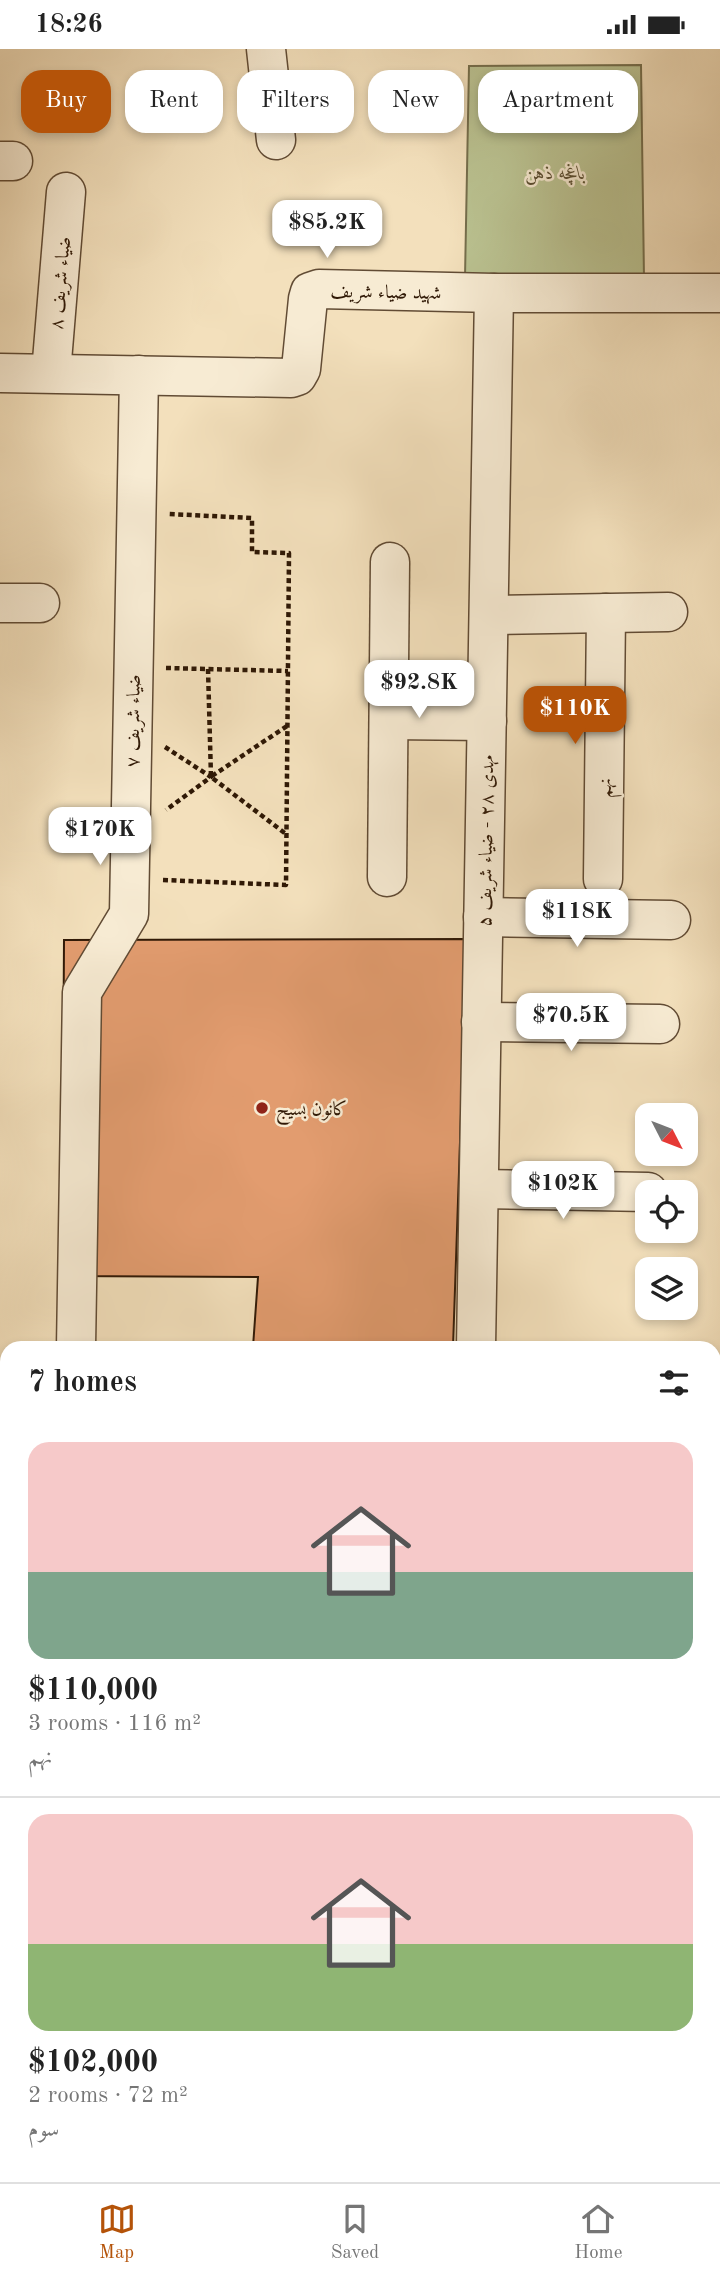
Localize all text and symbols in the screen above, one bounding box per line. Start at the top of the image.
text: 18:26 [35,12,103,38]
chip: Buy [21,70,111,133]
chip: Rent [125,70,223,133]
chip: Filters [237,70,354,133]
chip: New [368,70,464,133]
chip: Apartment [478,70,638,133]
park label: باغچه ذهن [525,163,586,186]
pin: $85.2K [270,201,384,260]
text: $85.2K [288,211,366,234]
street label: ضیاء شریف ۸ [48,236,76,331]
street label: شهید ضیاء شریف [330,283,442,305]
pin: $92.8K [362,661,476,720]
text: $92.8K [380,671,458,694]
street label: ضیاء شریف ۷ [124,674,146,768]
pin: $110K [526,687,624,746]
text: $110K [539,697,611,720]
street label: مهدی ۲۸ - ضیاء شریف ۵ [476,755,499,927]
street label: نهم [597,778,623,798]
pin: $170K [51,807,149,867]
text: $170K [64,818,136,841]
pin: $118K [528,890,626,949]
text: $118K [541,900,613,923]
pin: $70.5K [514,993,628,1053]
text: $70.5K [532,1004,610,1027]
marker: کانون بسیج [254,1100,270,1116]
place label: کانون بسیج [276,1100,347,1126]
north arrow [635,1103,698,1165]
map controls [635,1103,698,1320]
pin: $102K [514,1161,612,1221]
text: $102K [527,1172,599,1195]
button: locate [635,1180,698,1243]
button: layers [635,1257,698,1320]
icon: filters [655,1364,693,1402]
text: 7 homes [28,1368,137,1398]
icon: home [298,1488,424,1614]
text: $110,000 [28,1676,158,1706]
text: 3 rooms · 116 m² [28,1712,201,1735]
text: نهم [28,1746,52,1769]
icon: home [298,1860,424,1986]
text: $102,000 [28,2048,158,2078]
text: 2 rooms · 72 m² [28,2084,188,2107]
text: سوم [28,2118,59,2141]
tab: Map [98,2200,136,2265]
tab: Saved [331,2200,379,2265]
tab: Home [574,2200,622,2265]

